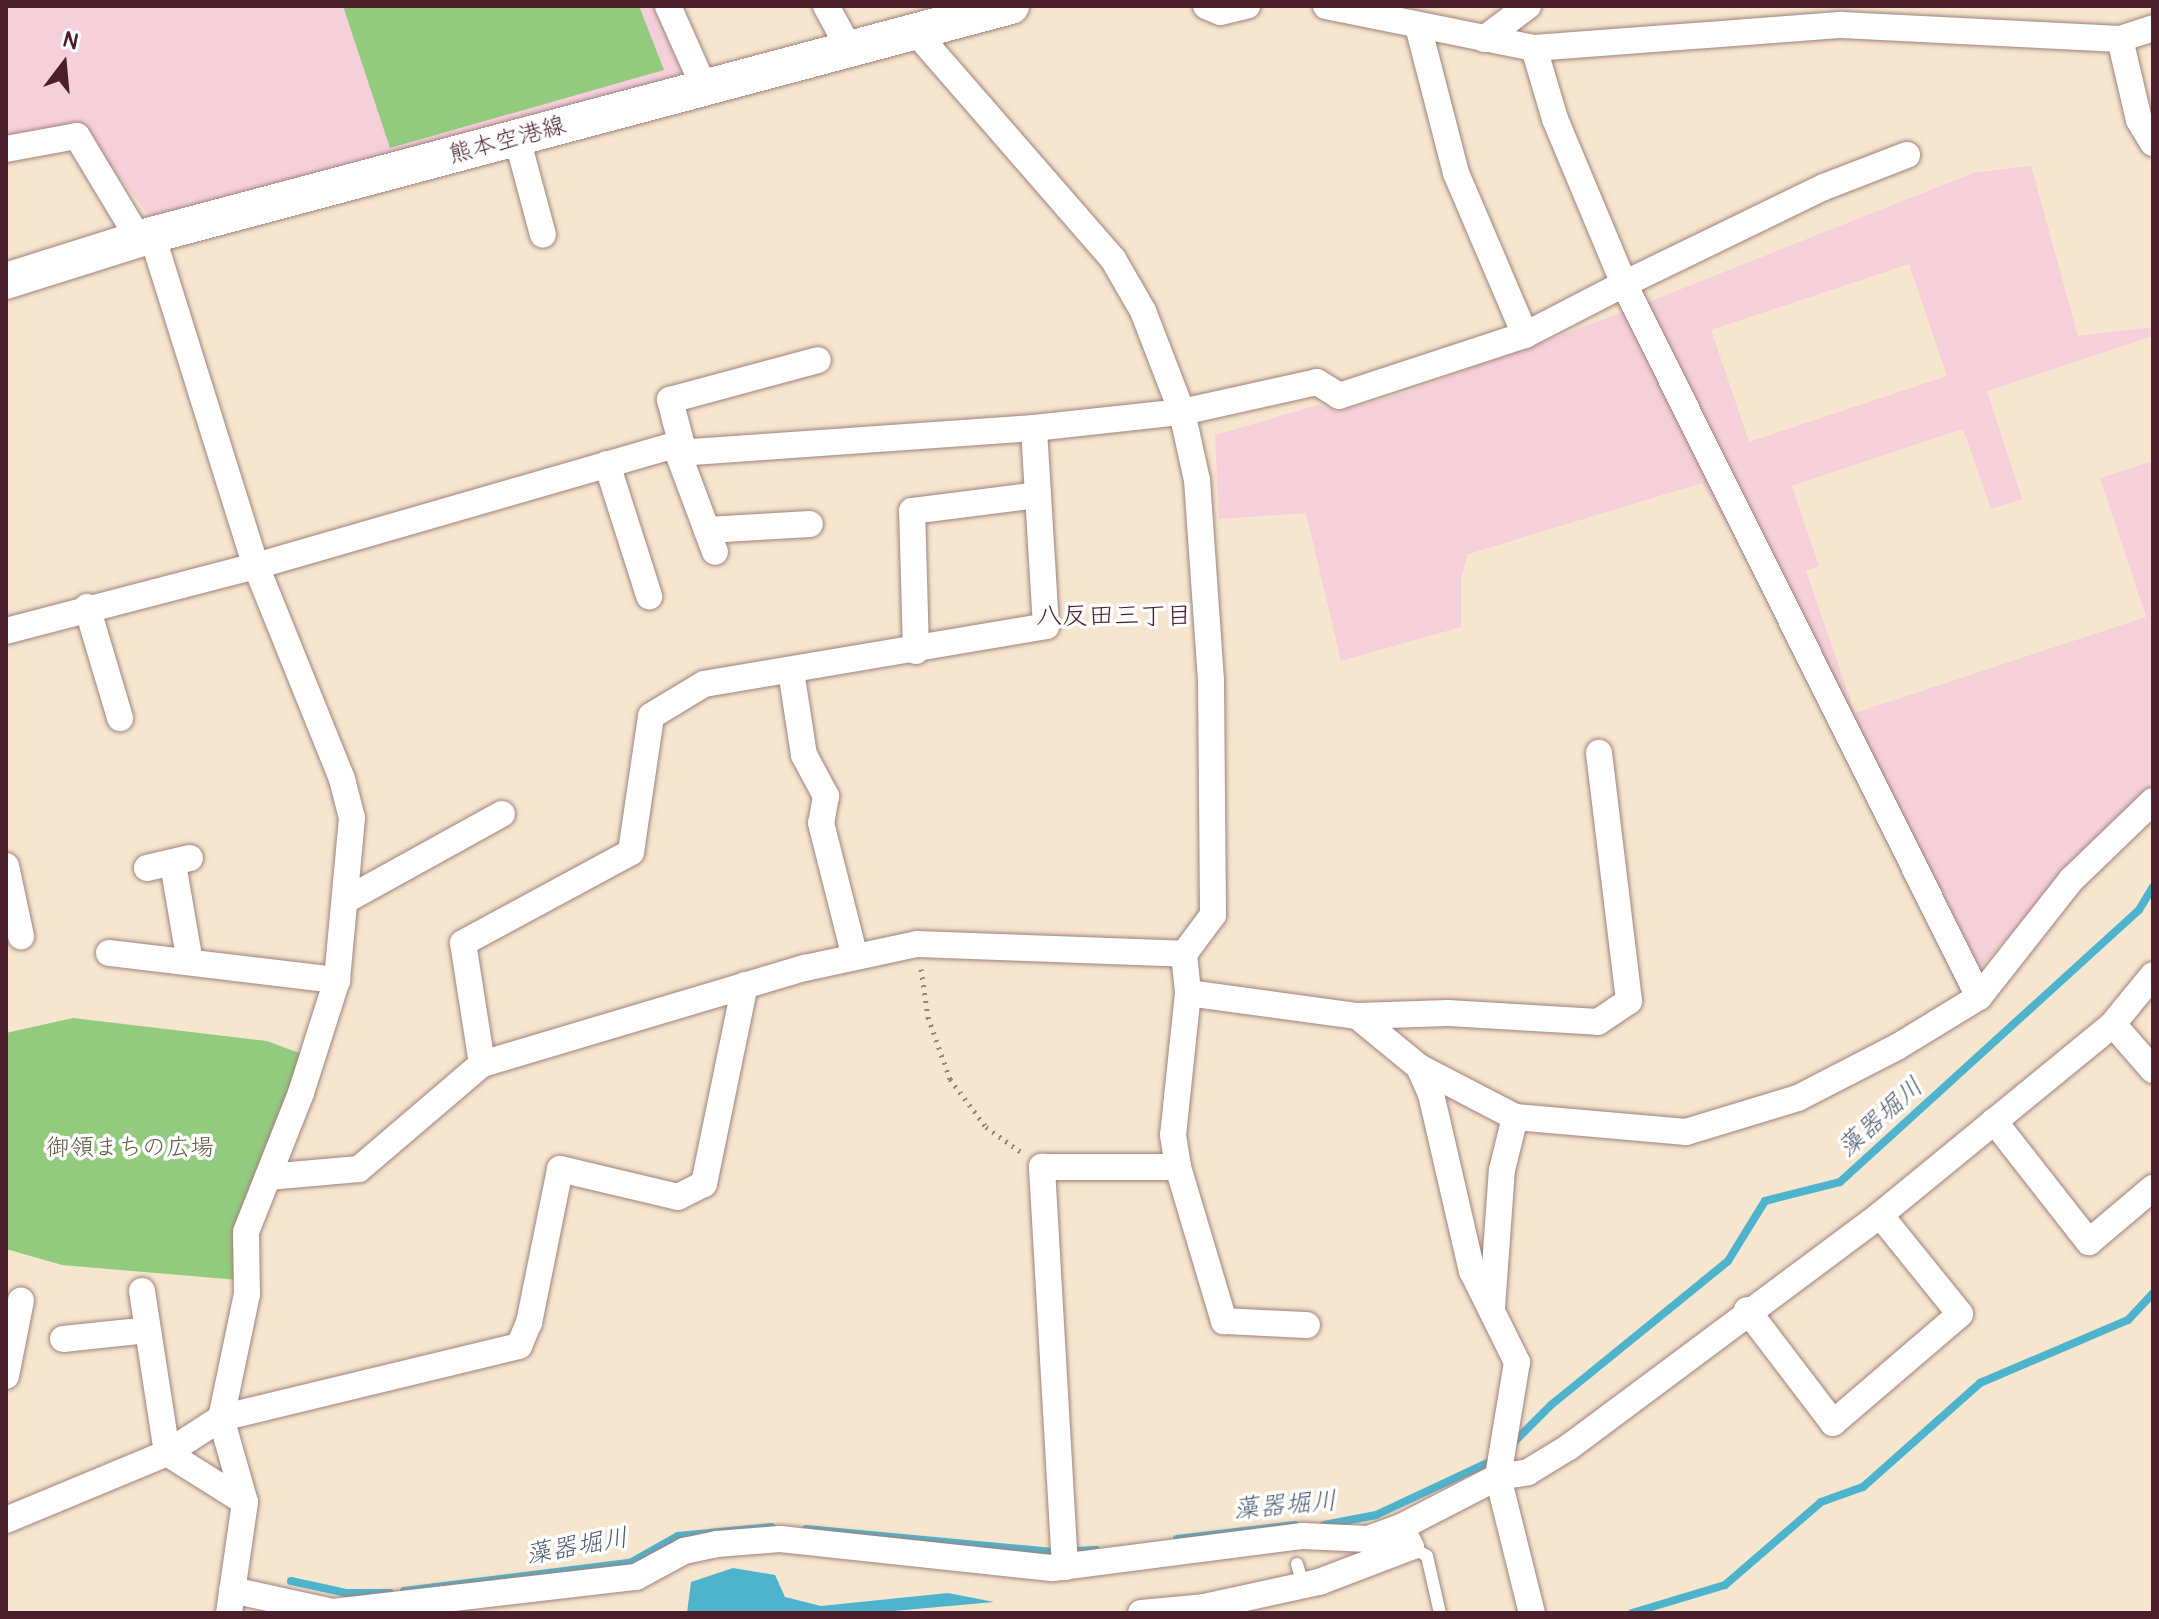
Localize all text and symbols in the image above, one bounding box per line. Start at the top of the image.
north arrow [24,24,104,104]
text: N [60,25,82,56]
street label: 熊本空港線 [445,111,569,169]
district label: 八反田三丁目 [1036,601,1192,633]
water label: 藻器堀川 [1832,1072,1930,1164]
park label: 御領まちの広場 [46,1134,214,1162]
water label: 藻器堀川 [1232,1486,1338,1526]
water label: 藻器堀川 [523,1523,631,1571]

